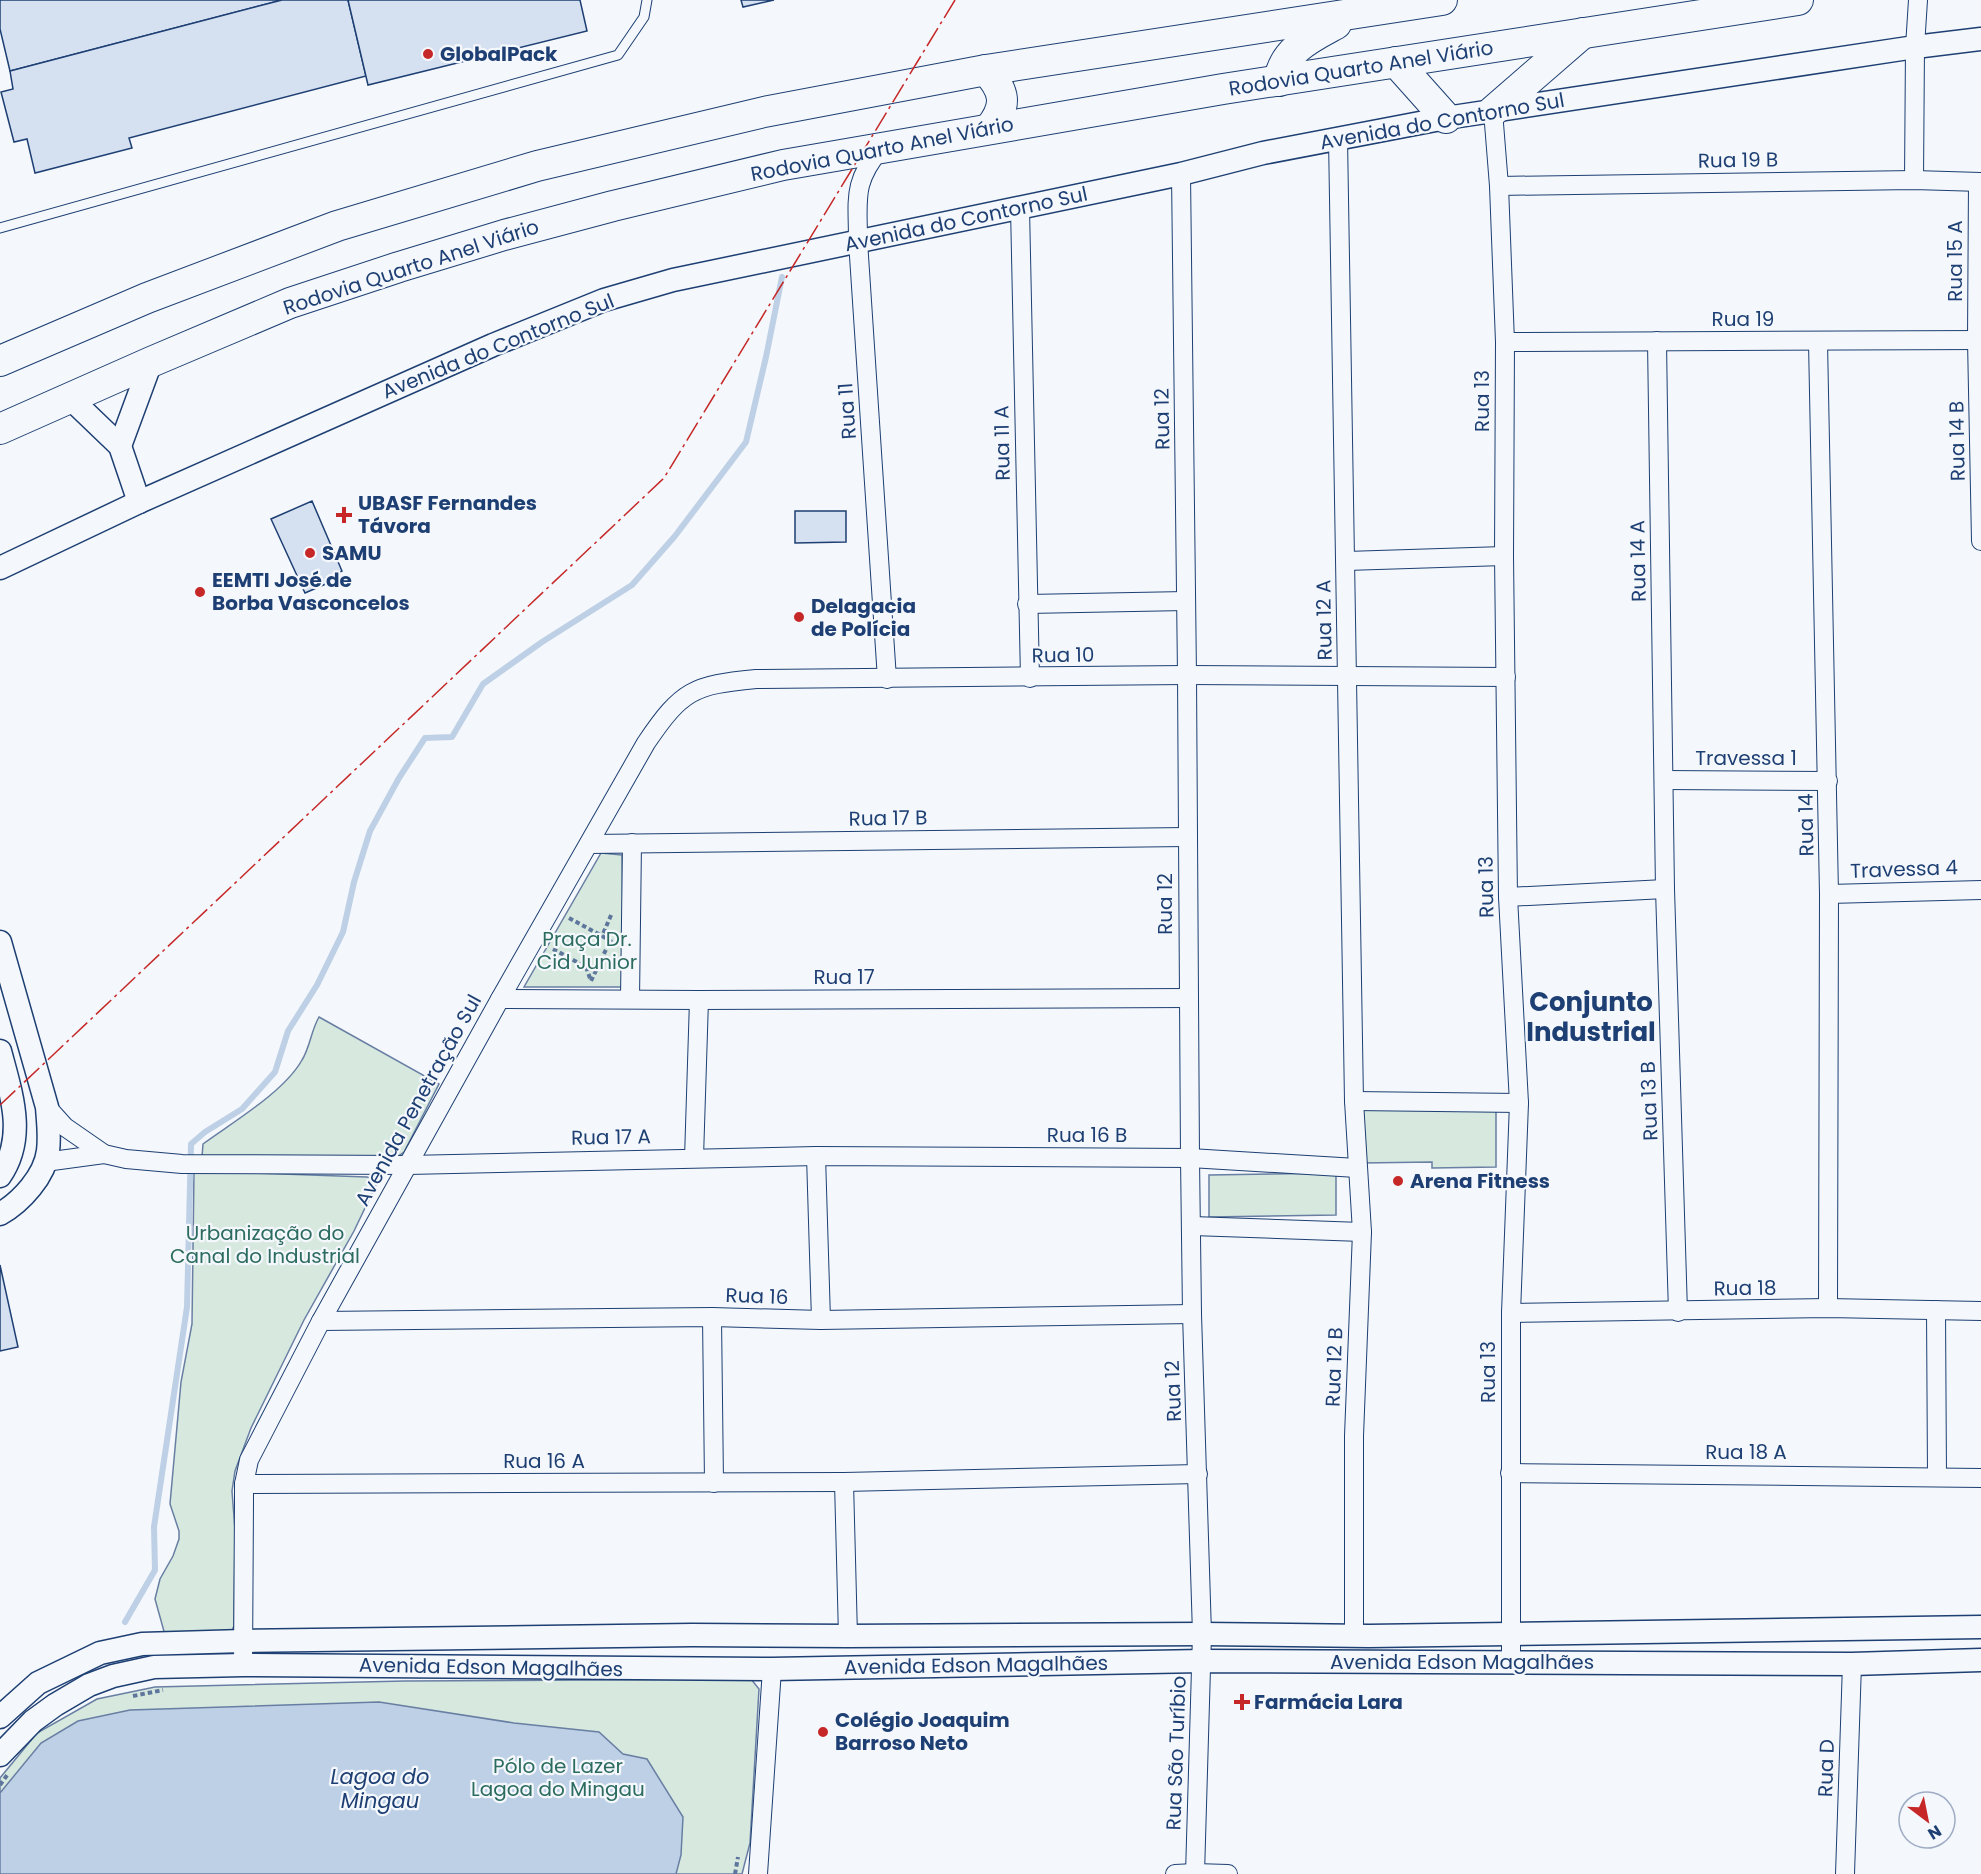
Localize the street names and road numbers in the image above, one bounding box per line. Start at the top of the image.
street label: Rodovia Quarto Anel Viário [1227,33,1495,103]
street label: Avenida do Contorno Sul [1318,86,1566,156]
street label: Rodovia Quarto Anel Viário [748,110,1016,188]
street label: Rua 19 B [1698,145,1778,175]
street label: Avenida do Contorno Sul [842,180,1090,258]
street label: Rodovia Quarto Anel Viário [280,212,542,322]
street label: Rua 15 A [1941,220,1969,302]
street label: Avenida do Contorno Sul [378,287,618,405]
street label: Rua 19 [1712,305,1774,333]
street label: Rua 13 [1468,370,1496,432]
street label: Rua 11 [831,382,863,440]
street label: Rua 12 [1147,388,1177,450]
street label: Rua 14 B [1942,401,1972,481]
street label: Rua 11 A [987,405,1017,481]
street label: Rua 14 A [1623,520,1653,602]
street label: Rua 12 A [1309,579,1339,661]
street label: Rua 10 [1031,640,1095,670]
street label: Travessa 1 [1695,744,1797,772]
street label: Rua 14 [1791,793,1821,857]
street label: Rua 17 B [848,803,928,833]
street label: Travessa 4 [1850,853,1958,885]
street label: Rua 13 [1471,856,1501,918]
street label: Rua 12 [1151,873,1179,935]
street label: Rua 17 [813,963,875,991]
street label: Avenida Penetração Sul [348,989,488,1211]
street label: Rua 13 B [1634,1061,1664,1141]
street label: Rua 16 B [1047,1121,1127,1149]
street label: Rua 17 A [571,1122,651,1152]
street label: Rua 18 [1713,1273,1777,1303]
street label: Rua 16 [725,1281,789,1311]
street label: Rua 12 B [1319,1327,1349,1407]
street label: Rua 13 [1474,1341,1502,1403]
street label: Rua 12 [1158,1360,1188,1422]
street label: Rua 18 A [1705,1438,1787,1466]
street label: Rua 16 A [503,1447,585,1475]
street label: Avenida Edson Magalhães [1330,1648,1594,1676]
street label: Avenida Edson Magalhães [844,1649,1108,1681]
street label: Avenida Edson Magalhães [359,1651,623,1683]
street label: Rua São Turíbio [1159,1675,1193,1831]
street label: Rua D [1811,1739,1841,1797]

